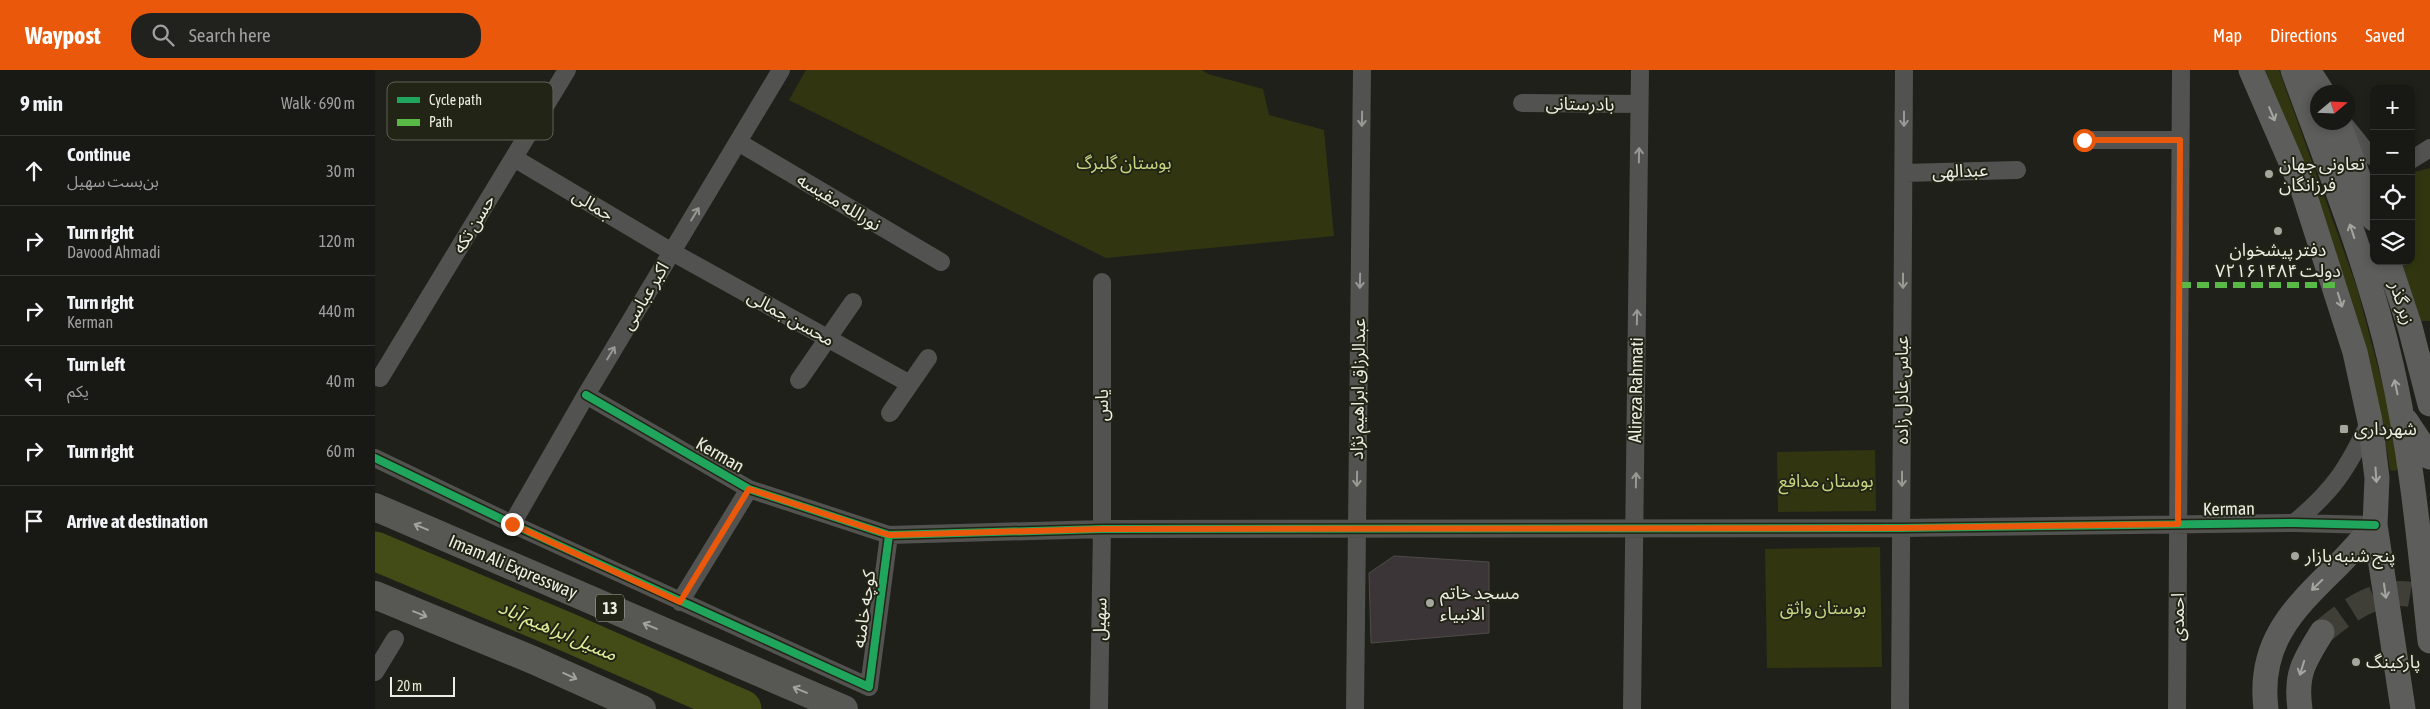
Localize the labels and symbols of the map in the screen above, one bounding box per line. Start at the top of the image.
legend [387,82,553,140]
north arrow [2310,85,2355,130]
text: Cycle path [429,92,482,108]
street label: بادرستانی [1545,92,1615,116]
one-way arrow [2268,106,2277,121]
one-way arrow [1357,110,1367,126]
one-way arrow [1899,110,1909,126]
text: Path [429,114,453,130]
route start [2073,129,2096,152]
one-way arrow [1634,147,1644,163]
park label: بوستان گلبرگ [1076,152,1172,174]
place label: تعاونی جهان فرزانگان [2279,153,2365,196]
street label: عبدالهی [1932,159,1988,183]
street label: نورالله مقیسه [793,168,885,236]
marker: تعاونی جهان فرزانگان [2263,168,2275,180]
street label: جمالی [568,184,618,226]
street label: حسن تکه [448,191,500,257]
one-way arrow [690,208,700,222]
one-way arrow [2346,224,2356,240]
marker: دفتر پیشخوان دولت ۷۲۱۶۱۴۸۴ [2272,225,2284,237]
place label: دفتر پیشخوان دولت ۷۲۱۶۱۴۸۴ [2215,239,2341,281]
street label: اکبر عباسی [616,258,674,334]
one-way arrow [1898,272,1908,289]
one-way arrow [1355,273,1364,289]
street label: زیر گذر [2384,277,2419,328]
street label: محسن جمالی [744,285,838,351]
one-way arrow [2335,291,2345,307]
one-way arrow [1632,309,1642,326]
street label: عبدالرزاق ابراهیم نژاد [1346,318,1372,460]
street label: عباس عادل زاده [1891,336,1913,444]
street label: Alireza Rahmati [1624,337,1647,443]
one-way arrow [606,347,616,361]
one-way arrow [2391,380,2401,396]
street label: یاس [1091,389,1113,421]
place label: شهرداری [2354,418,2417,440]
marker: شهرداری [2338,423,2350,435]
street label: Kerman [692,432,748,477]
one-way arrow [2372,467,2381,483]
one-way arrow [1352,470,1362,486]
park label: بوستان مدافع [1778,470,1874,495]
one-way arrow [1897,470,1907,486]
one-way arrow [1631,472,1641,488]
street label: Kerman [2203,498,2255,519]
route end [501,513,524,536]
one-way arrow [414,522,429,531]
street label: Imam Ali Expressway [446,530,581,603]
place label: پنج شنبه بازار [2304,545,2396,569]
marker: پنج شنبه بازار [2289,550,2301,562]
street label: کوچه خامنه [848,568,880,649]
one-way arrow [2311,579,2323,591]
place label: مسجد خاتم الانبیاء [1440,582,1520,624]
one-way arrow [2380,582,2390,598]
street label: احمدی [2167,593,2189,641]
road number: 13 [596,594,624,622]
water label: مسیل ابراهیم آباد [494,595,620,668]
street label: سهیل [1089,597,1111,641]
marker: مسجد خاتم الانبیاء [1424,597,1436,609]
park label: بوستان واثق [1780,597,1866,619]
one-way arrow [412,610,427,619]
one-way arrow [643,620,658,630]
place label: پارکینگ [2366,651,2420,673]
marker: پارکینگ [2350,656,2362,668]
one-way arrow [2297,660,2307,676]
one-way arrow [562,672,577,682]
scale bar [390,674,455,697]
one-way arrow [793,684,808,694]

